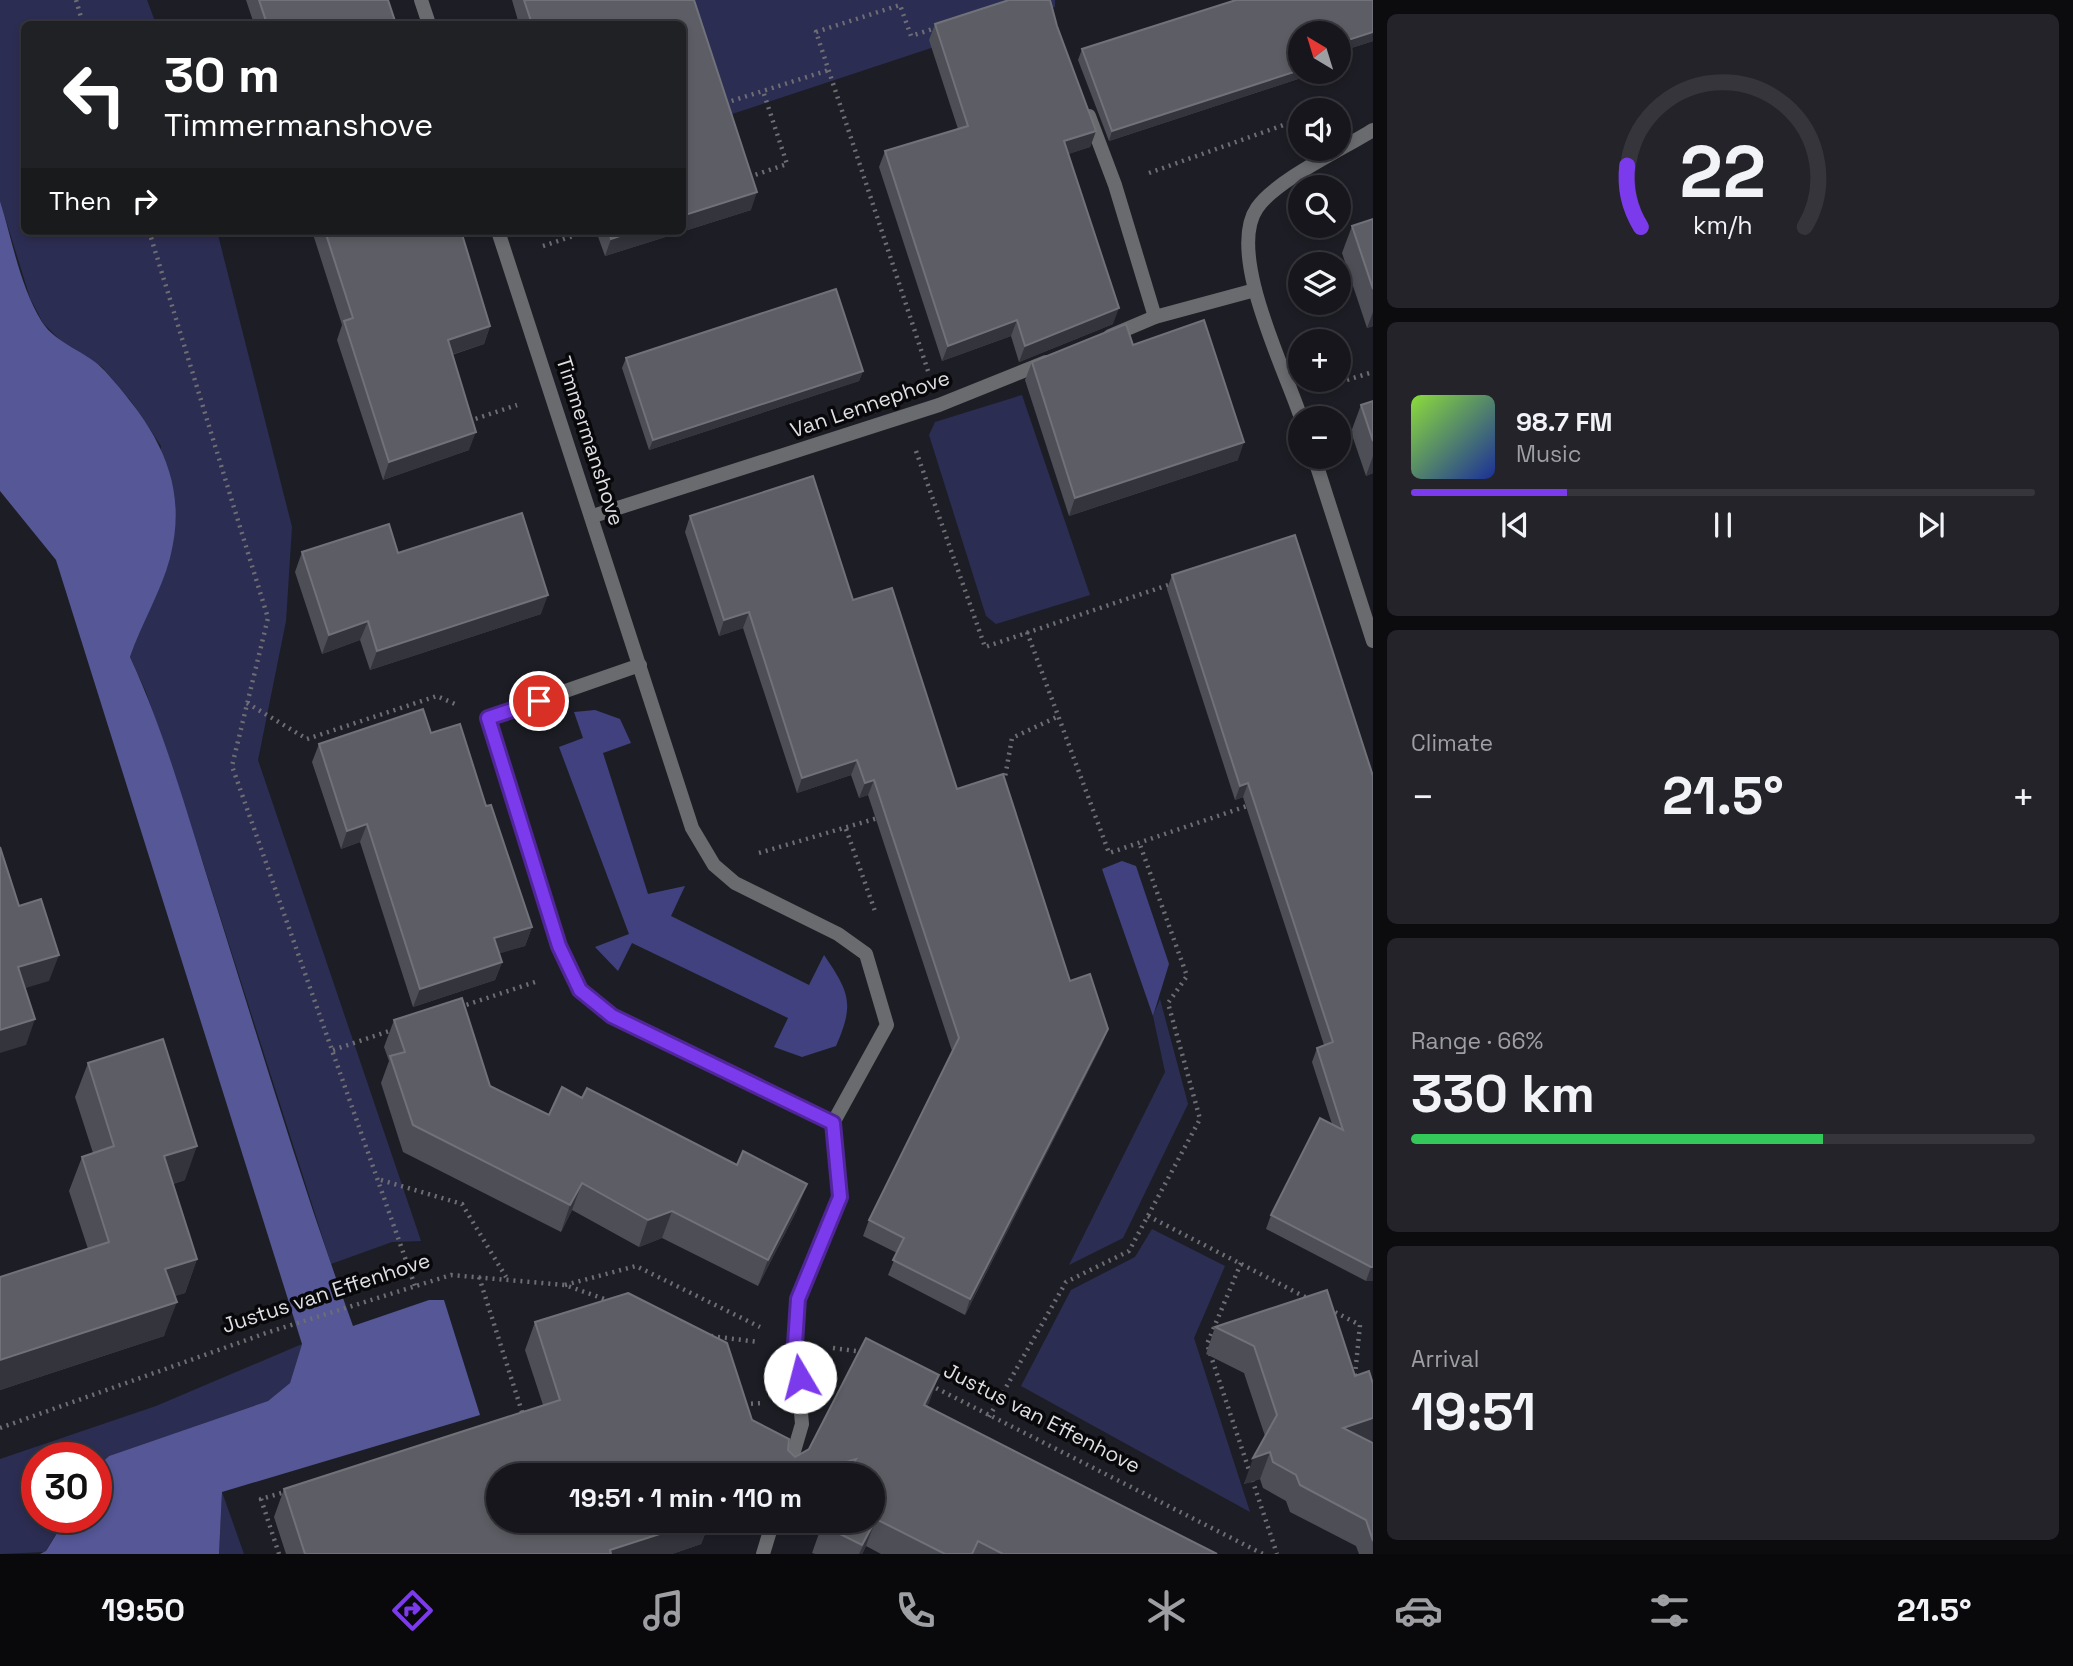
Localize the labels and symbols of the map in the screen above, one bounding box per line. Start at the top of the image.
north arrow [1288,21,1351,84]
street label: Timmermanshove [550,353,631,529]
street label: Van Lennephove [787,364,953,443]
pin [509,671,569,731]
street label: Justus van Effenhove [218,1246,433,1339]
position arrow [763,1340,837,1414]
street label: Justus van Effenhove [939,1356,1145,1479]
speed limit sign: 30 [21,1442,112,1533]

